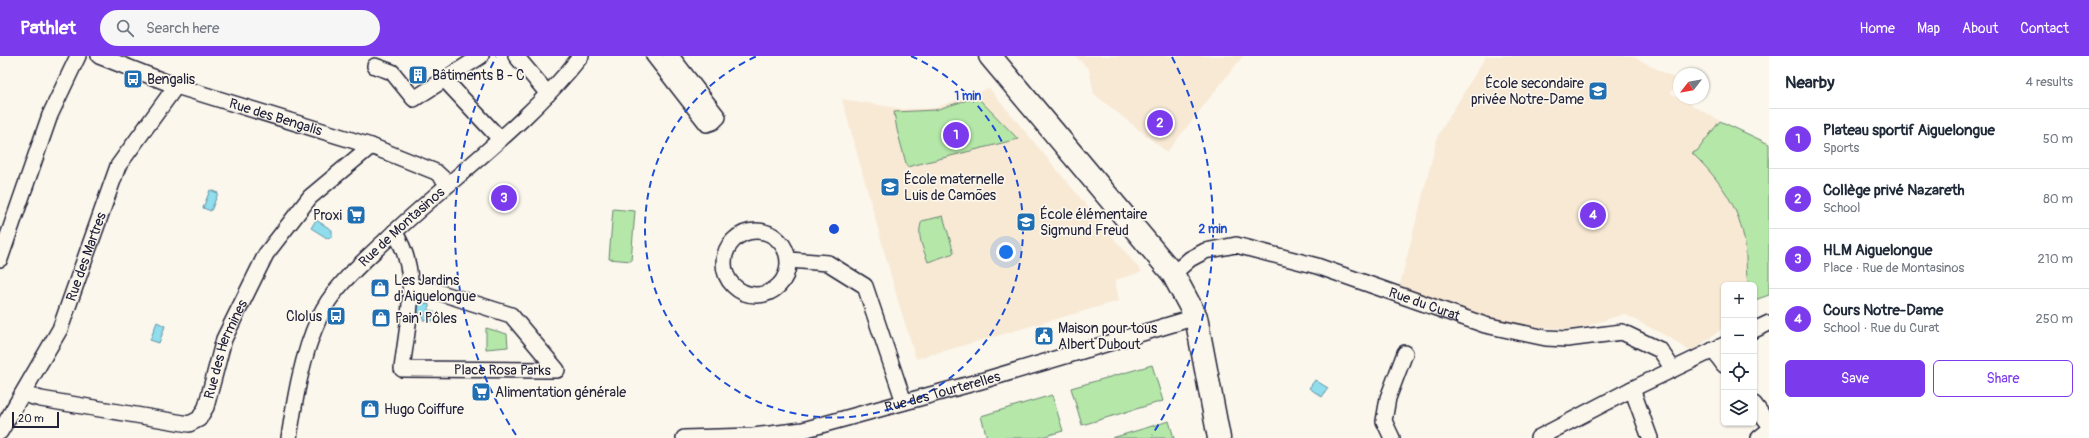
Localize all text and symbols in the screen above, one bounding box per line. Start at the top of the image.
search box [100,10,380,46]
text: Pathlet [20,16,76,40]
icon: search [114,17,136,39]
text: Search here [146,19,219,38]
text: Home [1860,20,1895,37]
text: Map [1917,20,1940,37]
text: About [1962,20,1998,37]
text: Contact [2020,20,2069,37]
building icon: Bâtiments B - C [407,64,429,86]
place label: Bâtiments B - C [432,67,525,84]
bus stop icon: Bengalis [122,68,144,90]
north arrow [1673,68,1709,104]
place label: Bengalis [147,71,196,88]
text: Nearby [1785,72,1834,93]
place label: École secondaire privée Notre-Dame [1471,74,1584,108]
text: 4 results [2026,74,2073,90]
school or university icon: École secondaire privée Notre-Dame [1587,80,1609,102]
text: 1 min [955,89,982,104]
street label: Rue des Bengalis [227,94,325,139]
pin: 2 [1147,108,1173,138]
pin: 1 [943,120,969,150]
text: Plateau sportif Aiguelongue [1823,121,1995,140]
text: 1 [1795,131,1801,147]
text: 50 m [2043,131,2073,147]
text: Sports [1823,140,1859,156]
place label: École maternelle Luis de Camões [904,170,1004,204]
school or university icon: École maternelle Luis de Camões [879,176,901,198]
text: Collège privé Nazareth [1823,181,1965,200]
street label: Rue de Montasinos [355,183,448,270]
pin: 3 [491,183,517,213]
text: 2 [1794,191,1802,207]
text: 80 m [2043,191,2073,207]
pin: 4 [1580,200,1606,230]
text: School [1823,200,1860,216]
supermarket icon: Proxi [345,204,367,226]
place label: École élémentaire Sigmund Freud [1040,205,1147,239]
place label: Proxi [313,207,342,224]
street label: Rue des Martres [62,209,110,304]
school or university icon: École élémentaire Sigmund Freud [1015,211,1037,233]
centre of rings [827,222,841,236]
text: 2 min [1199,222,1228,237]
text: HLM Aiguelongue [1823,241,1932,260]
your location [996,242,1016,262]
text: 3 [1794,251,1802,267]
text: 210 m [2037,251,2073,267]
text: Place · Rue de Montasinos [1823,260,1964,276]
place label: Les Jardins d'Aiguelongue [394,272,476,305]
shop icon: Les Jardins d'Aiguelongue [369,277,391,299]
map controls [1721,282,1757,426]
button: + [1721,282,1757,318]
street label: Rue du Curat [1387,283,1463,324]
street label: Rue des Hermines [200,296,251,401]
text: Cours Notre-Dame [1823,301,1943,320]
bus stop icon: Clolus [325,305,347,327]
shop icon: Pain' Pôles [370,307,392,329]
place label: Clolus [286,308,323,325]
place label: Pain' Pôles [395,310,457,327]
text: 4 [1794,311,1802,327]
text: 250 m [2035,311,2073,327]
button: − [1721,318,1757,354]
place label: Maison pour tous Albert Dubout [1058,320,1158,353]
text: School · Rue du Curat [1823,320,1939,336]
public building icon: Maison pour tous Albert Dubout [1033,325,1055,347]
button: locate [1721,354,1757,390]
button: Save [1785,360,1925,397]
button: Share [1933,360,2073,397]
street label: Place Rosa Parks [454,361,552,378]
street label: Rue des Tourterelles [883,367,1003,416]
supermarket icon: Alimentation générale [470,381,492,403]
place label: Alimentation générale [495,384,626,401]
button: layers [1721,390,1757,426]
shop icon: Hugo Coiffure [359,398,381,420]
place label: Hugo Coiffure [384,401,464,418]
scale bar [12,410,59,429]
text: 20 m [18,412,44,425]

